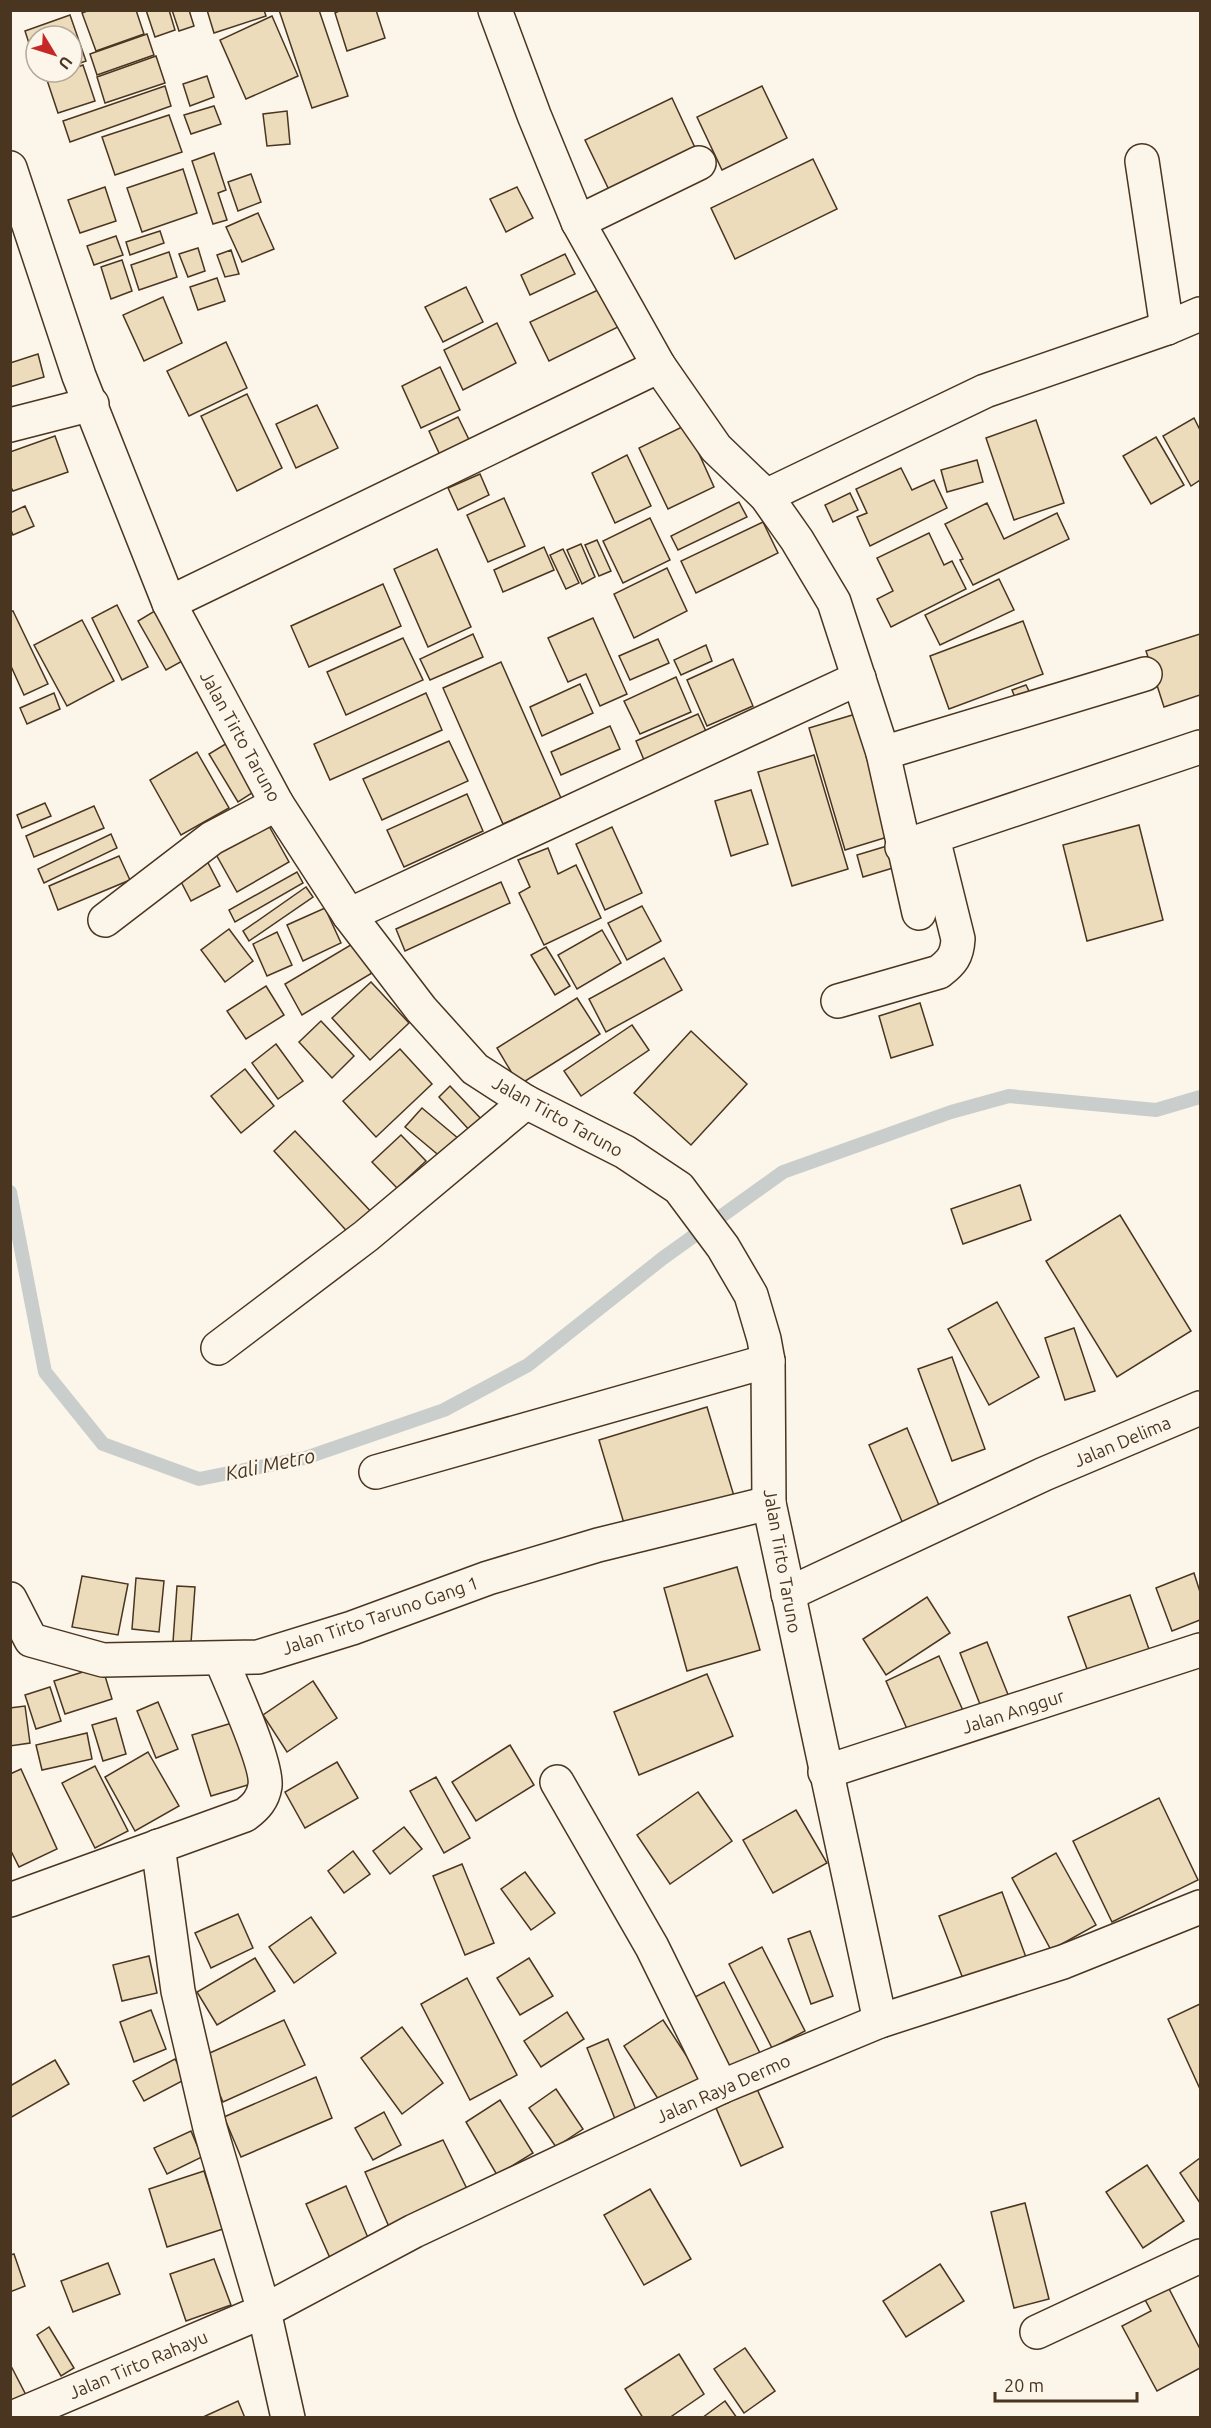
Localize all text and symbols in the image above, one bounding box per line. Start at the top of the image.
north arrow [24,24,84,84]
text: U [55,53,76,73]
street label: Jalan Tirto Taruno [197,667,285,805]
street label: Jalan Tirto Taruno [489,1072,627,1160]
street label: Jalan Delima [1071,1412,1173,1470]
water label: Kali Metro [223,1443,317,1485]
street label: Jalan Tirto Taruno [760,1487,806,1635]
street label: Jalan Tirto Taruno Gang 1 [279,1572,481,1658]
street label: Jalan Anggur [959,1685,1067,1737]
street label: Jalan Raya Dermo [653,2049,793,2127]
street label: Jalan Tirto Rahayu [66,2326,210,2402]
scale bar [995,2365,1138,2403]
text: 20 m [1004,2375,1044,2395]

